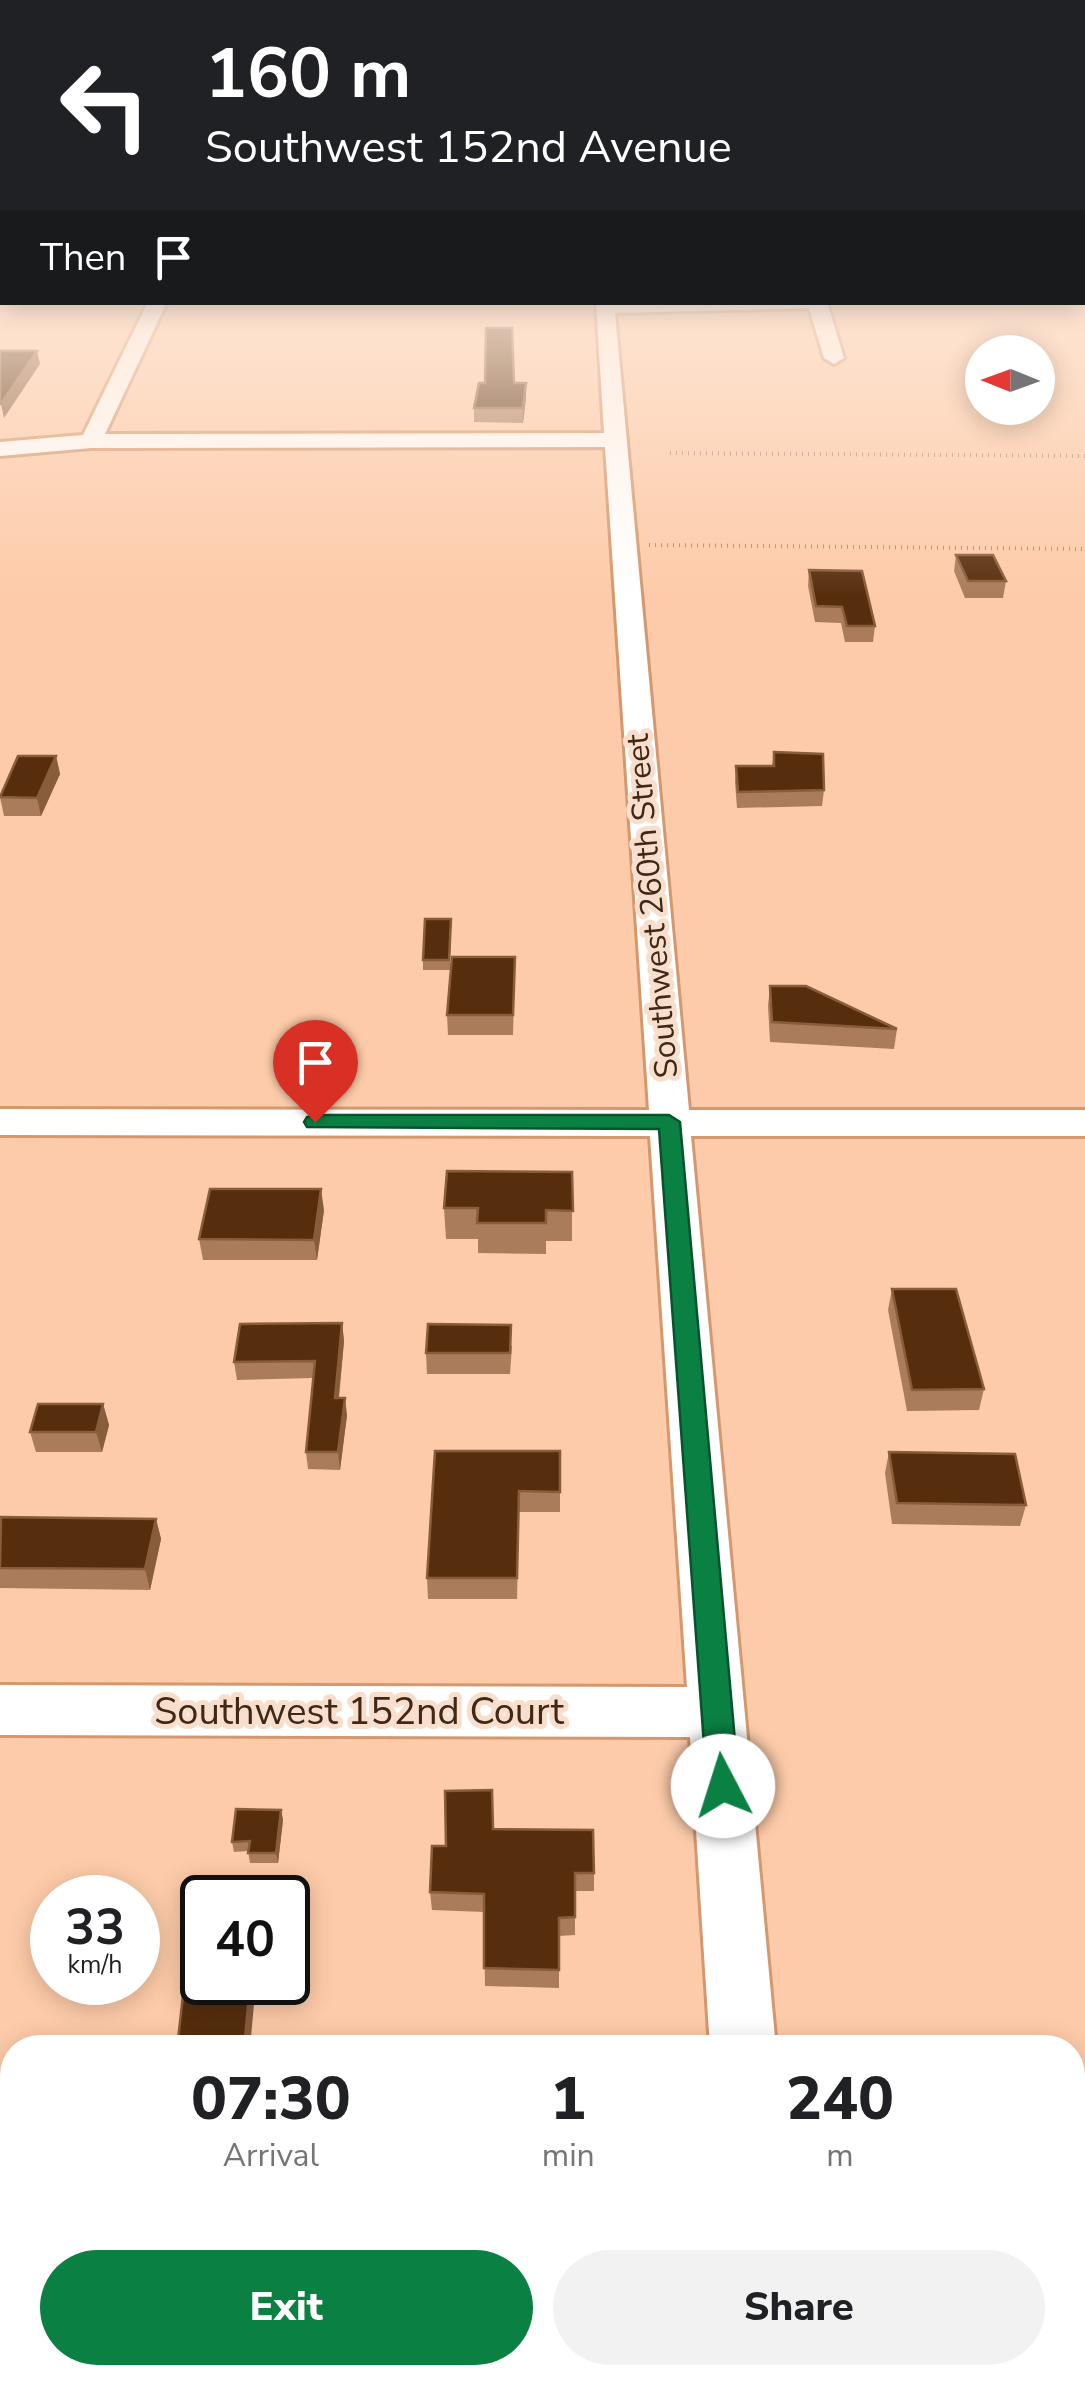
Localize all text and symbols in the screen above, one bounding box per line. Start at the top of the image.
text: 160 m [205,26,411,122]
icon: left [40,40,170,170]
text: Southwest 152nd Avenue [205,117,732,178]
icon: arrive [146,230,201,285]
text: Then [40,232,126,283]
north arrow [965,335,1055,425]
map controls [965,335,1055,425]
street label: Southwest 260th Street [615,731,688,1080]
pin [273,1020,358,1123]
icon: arrive [288,1035,343,1090]
street label: Southwest 152nd Court [154,1686,565,1737]
position arrow [671,1734,775,1838]
speed limit sign: 40 [180,1875,310,2005]
text: 33 [65,1893,125,1962]
text: km/h [67,1948,123,1982]
text: 07:30 [191,2058,351,2140]
text: 1 [550,2058,586,2140]
text: 240 [786,2058,894,2140]
text: Arrival [223,2134,319,2177]
text: min [542,2134,595,2177]
text: m [826,2134,854,2177]
button: Exit [40,2250,533,2365]
button: Share [553,2250,1045,2365]

